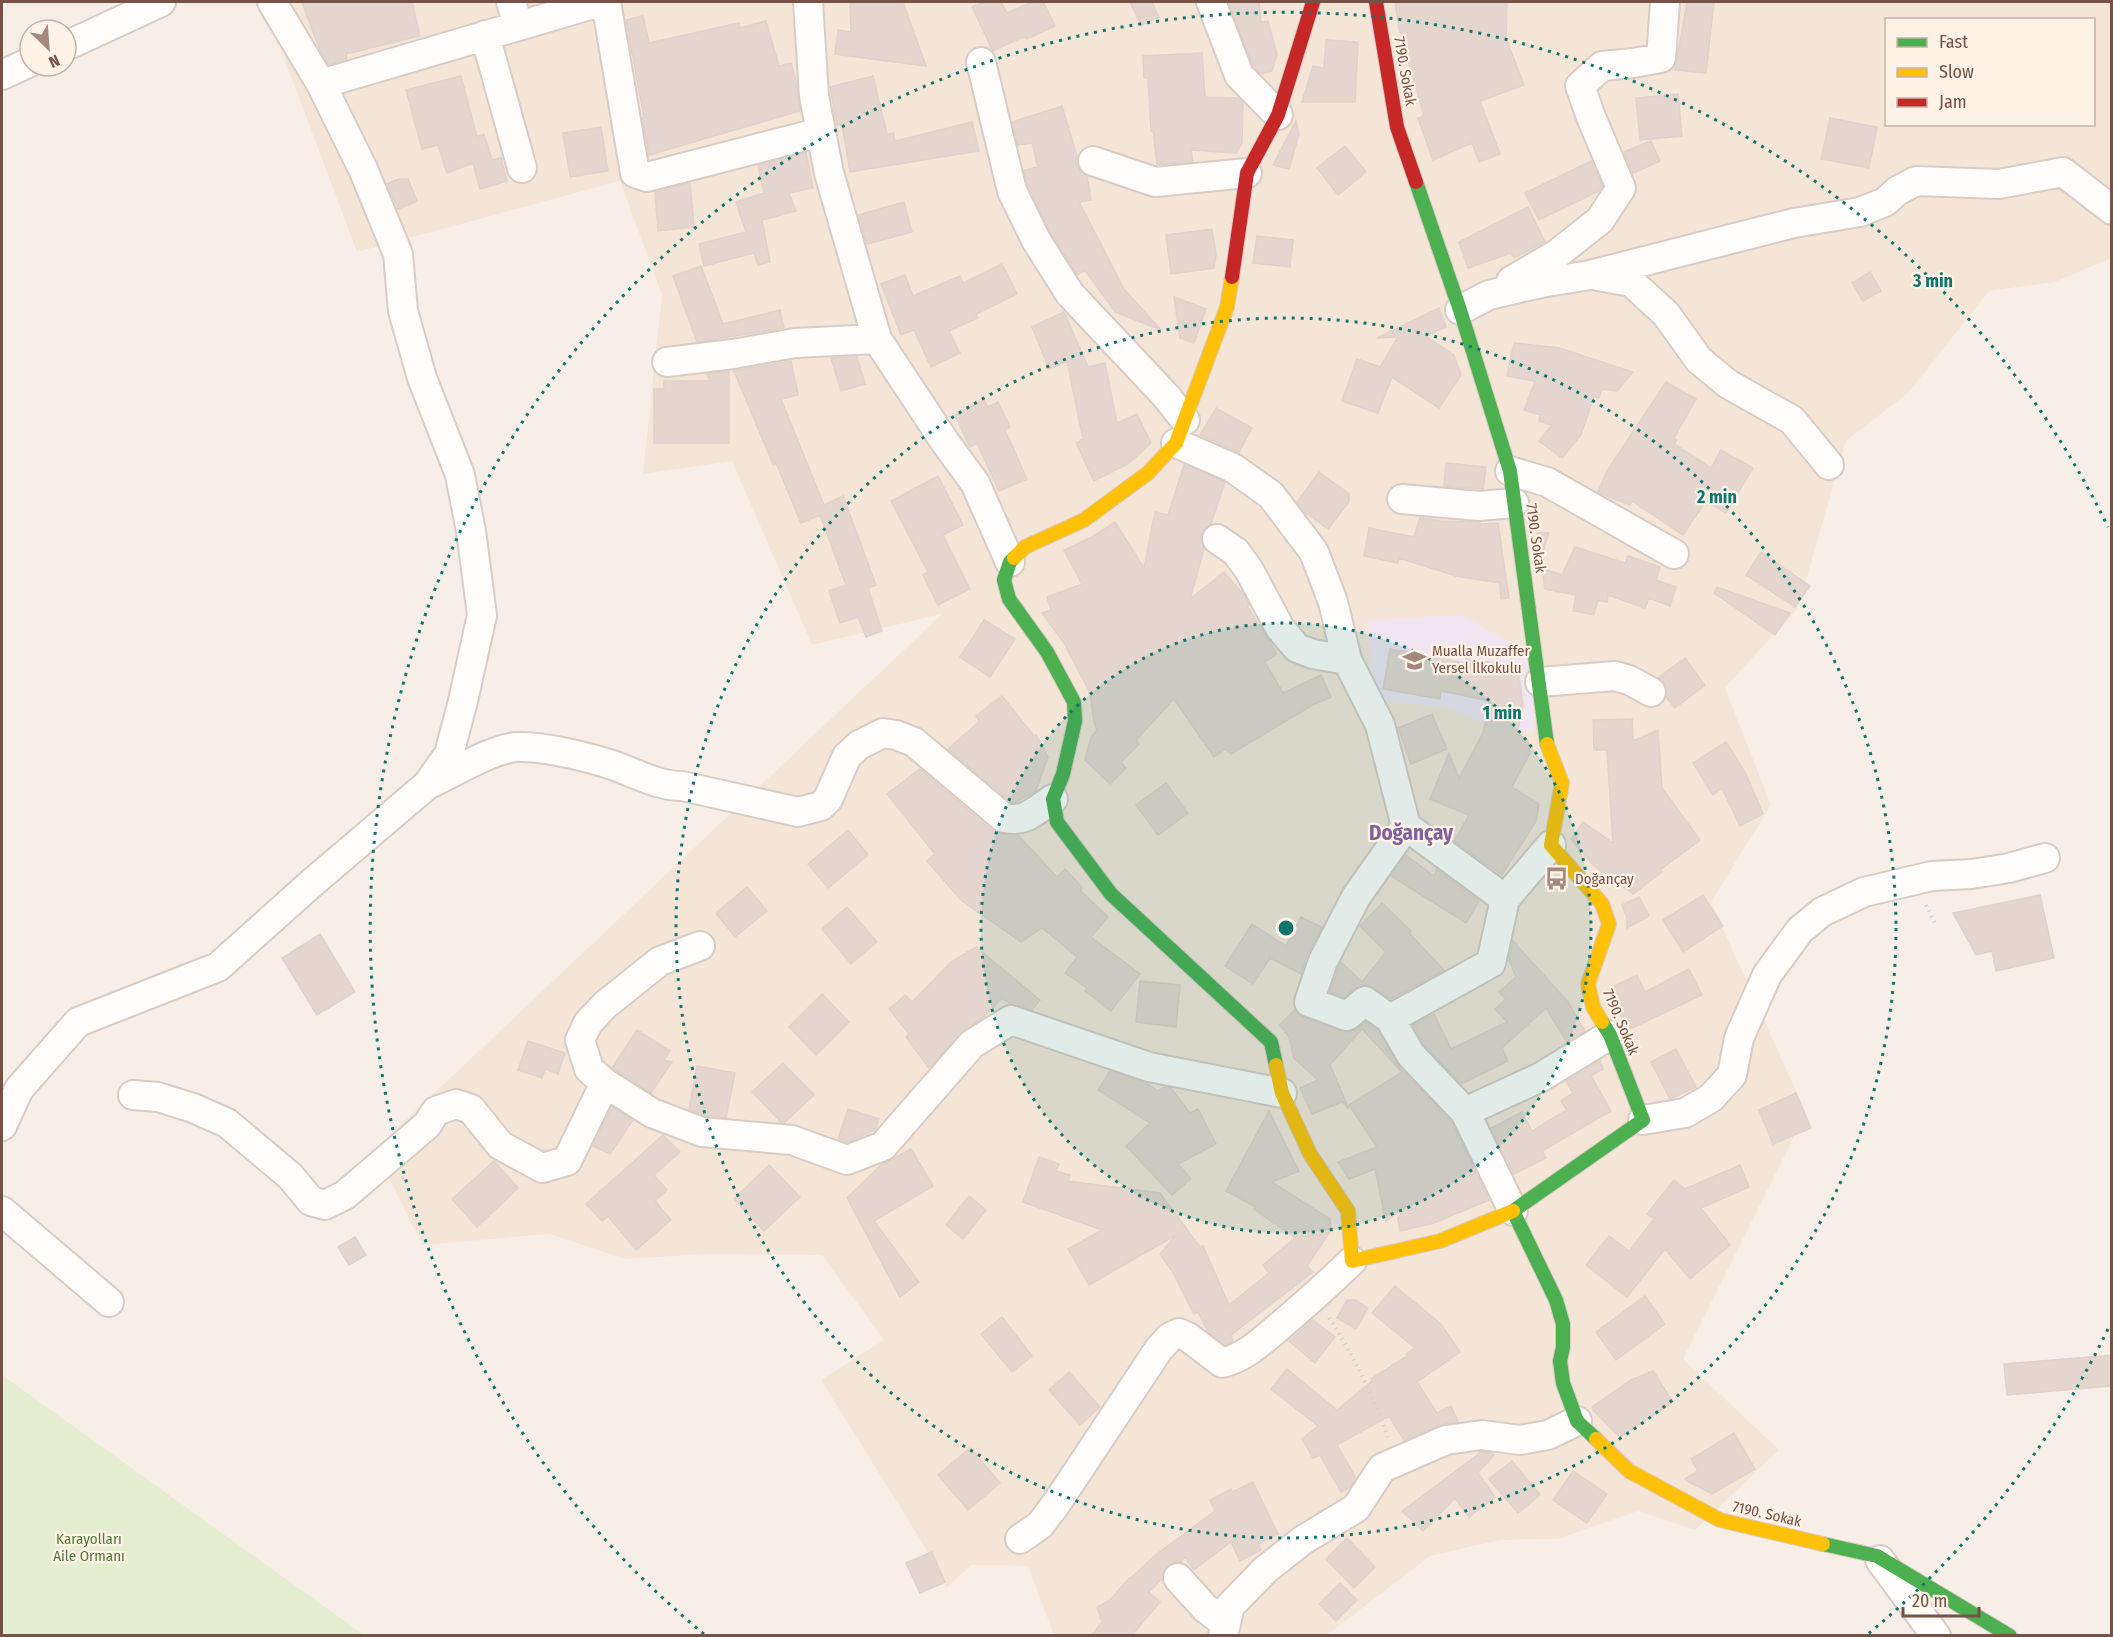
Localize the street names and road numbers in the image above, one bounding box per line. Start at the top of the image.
street label: 7190. Sokak [1390,35,1420,107]
street label: 7190. Sokak [1522,502,1550,574]
street label: 7190. Sokak [1599,986,1643,1058]
street label: 7190. Sokak [1731,1497,1803,1531]

